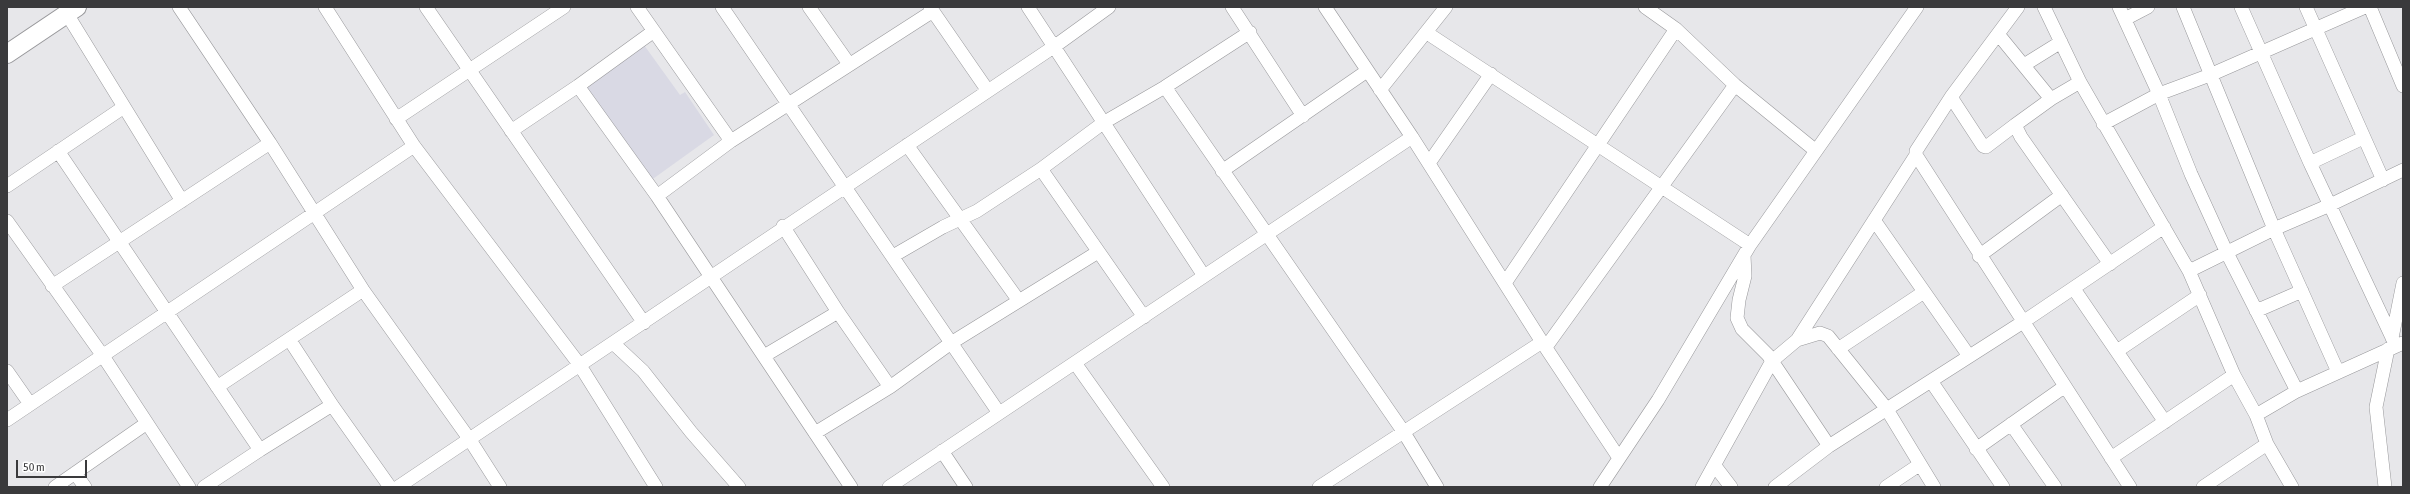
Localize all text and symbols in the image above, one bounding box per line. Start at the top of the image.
scale bar [18,452,89,478]
text: 50 m [23,460,45,474]

